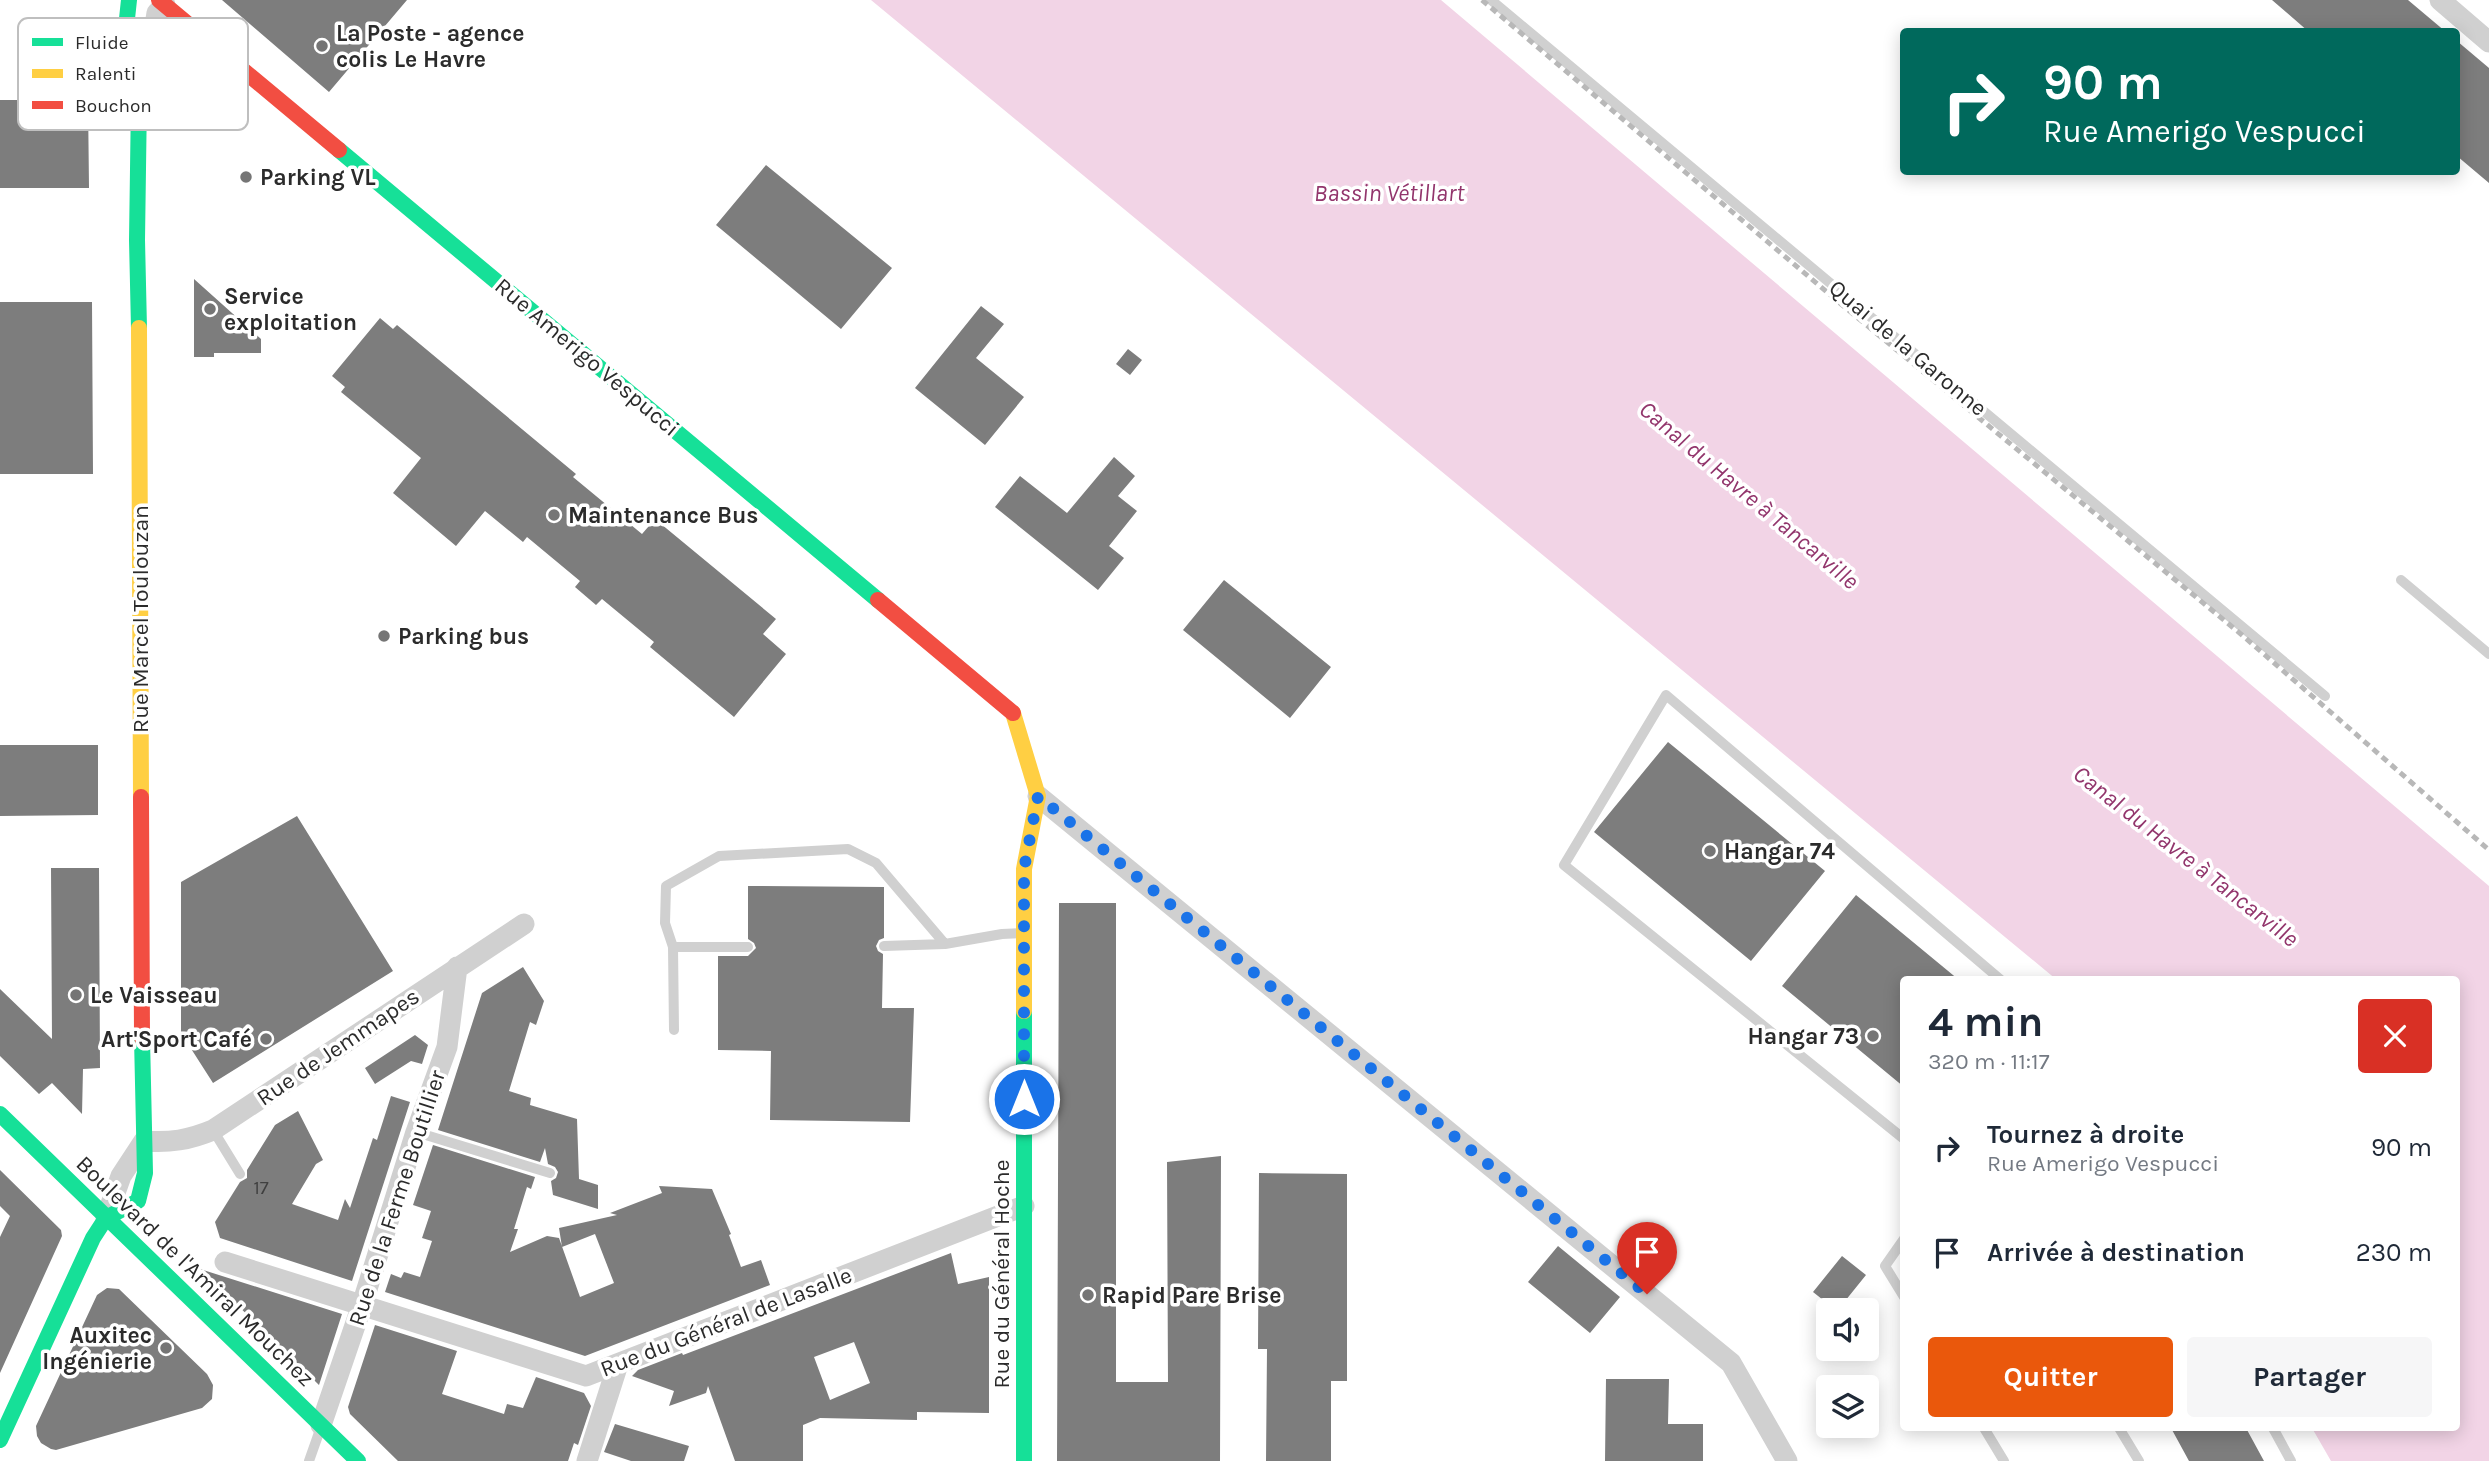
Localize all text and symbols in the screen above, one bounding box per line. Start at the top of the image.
legend [18,18,248,130]
place label: La Poste - agence colis Le Havre [336,20,524,73]
text: Fluide [75,32,128,54]
marker: La Poste - agence colis Le Havre [314,38,330,54]
text: 90 m [2043,54,2163,111]
icon: right [1928,56,2019,147]
text: Ralenti [75,63,136,85]
text: Bouchon [75,95,152,117]
text: Rue Amerigo Vespucci [2043,113,2366,150]
place label: Parking VL [260,164,376,191]
marker: Parking VL [238,169,254,185]
water label: Bassin Vétillart [1314,179,1465,207]
street label: Rue Amerigo Vespucci [489,272,685,442]
street label: Quai de la Garonne [1824,274,1992,422]
place label: Service exploitation [224,283,357,336]
marker: Service exploitation [202,301,218,317]
water label: Canal du Havre à Tancarville [1634,395,1864,595]
place label: Maintenance Bus [568,502,758,529]
street label: Rue Marcel Toulouzan [127,505,154,733]
marker: Maintenance Bus [546,507,562,523]
place label: Parking bus [398,623,529,650]
marker: Parking bus [376,628,392,644]
water label: Canal du Havre à Tancarville [2068,759,2304,953]
place label: Hangar 74 [1724,838,1835,865]
marker: Hangar 74 [1702,843,1718,859]
place label: Le Vaisseau [90,982,218,1009]
street label: Rue de Jemmapes [252,983,424,1111]
marker: Le Vaisseau [68,987,84,1003]
text: 4 min [1928,997,2043,1047]
button: close [2358,999,2432,1073]
place label: Hangar 73 [1748,1023,1859,1050]
place label: Art'Sport Café [101,1026,252,1053]
marker: Hangar 73 [1865,1028,1881,1044]
marker: Art'Sport Café [258,1031,274,1047]
text: 320 m · 11:17 [1928,1048,2049,1075]
position arrow [987,1062,1061,1136]
street label: Rue de la Ferme Boutillier [343,1066,451,1329]
text: Tournez à droite [1987,1119,2184,1150]
icon: right [1928,1129,1966,1167]
text: 90 m [2371,1132,2432,1163]
street label: Boulevard de l'Amiral Mouchez [71,1150,319,1392]
text: Rue Amerigo Vespucci [1987,1150,2219,1177]
street label: Rue du Général Hoche [988,1160,1015,1389]
house number: 17 [253,1177,269,1199]
pin [1617,1222,1677,1294]
icon: arrive [1628,1233,1666,1271]
icon: arrive [1928,1234,1966,1272]
text: Arrivée à destination [1987,1237,2245,1268]
text: 230 m [2356,1237,2432,1268]
street label: Rue du Général de Lasalle [596,1262,856,1382]
place label: Rapid Pare Brise [1102,1282,1281,1309]
marker: Rapid Pare Brise [1080,1287,1096,1303]
map controls [1816,1298,1879,1438]
button: sound [1816,1298,1879,1361]
place label: Auxitec Ingénierie [42,1322,152,1375]
button: Quitter [1928,1337,2173,1417]
button: Partager [2187,1337,2432,1417]
marker: Auxitec Ingénierie [158,1340,174,1356]
button: layers [1816,1375,1879,1438]

